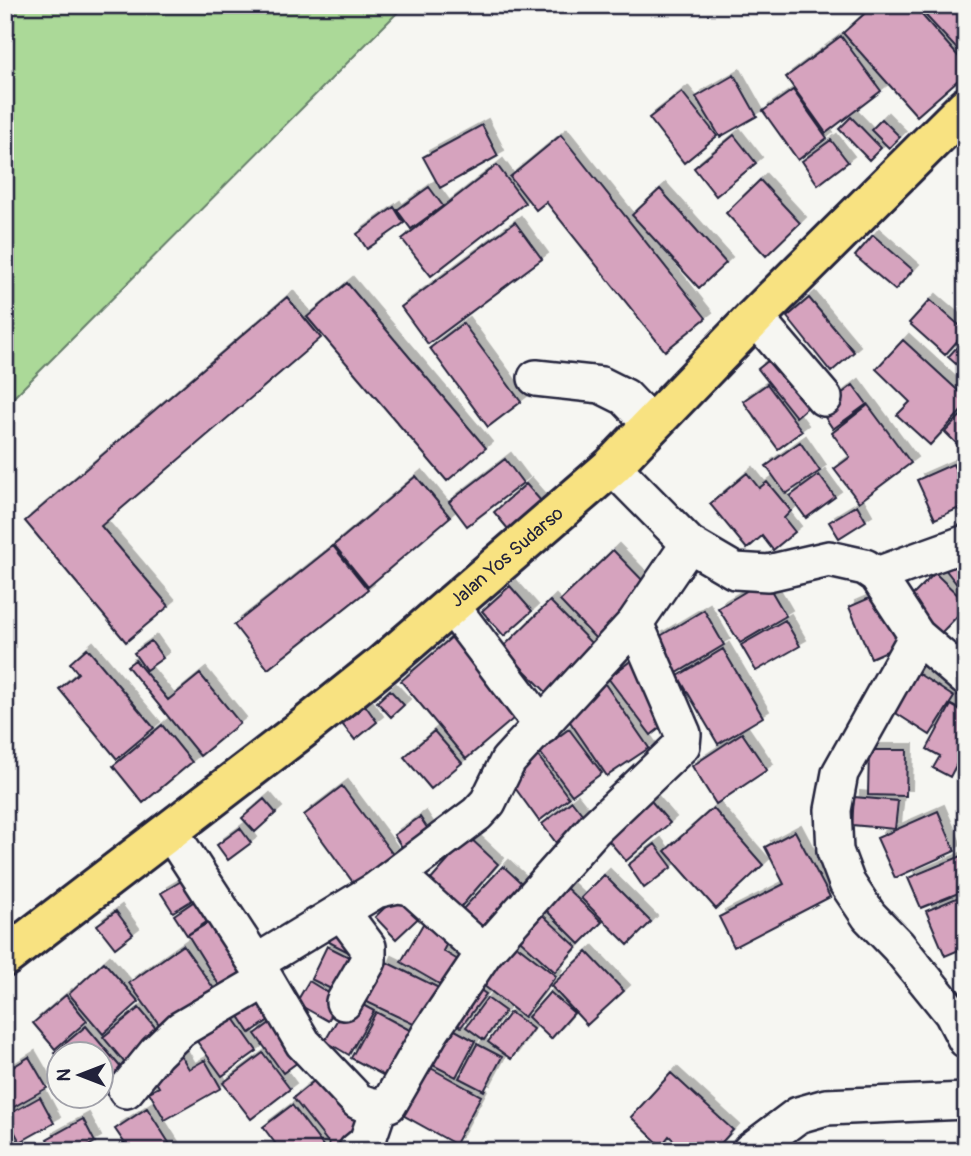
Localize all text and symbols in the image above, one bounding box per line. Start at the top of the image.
street label: Jalan Yos Sudarso [445,501,568,613]
north arrow [46,1040,116,1110]
text: N [52,1068,76,1081]

